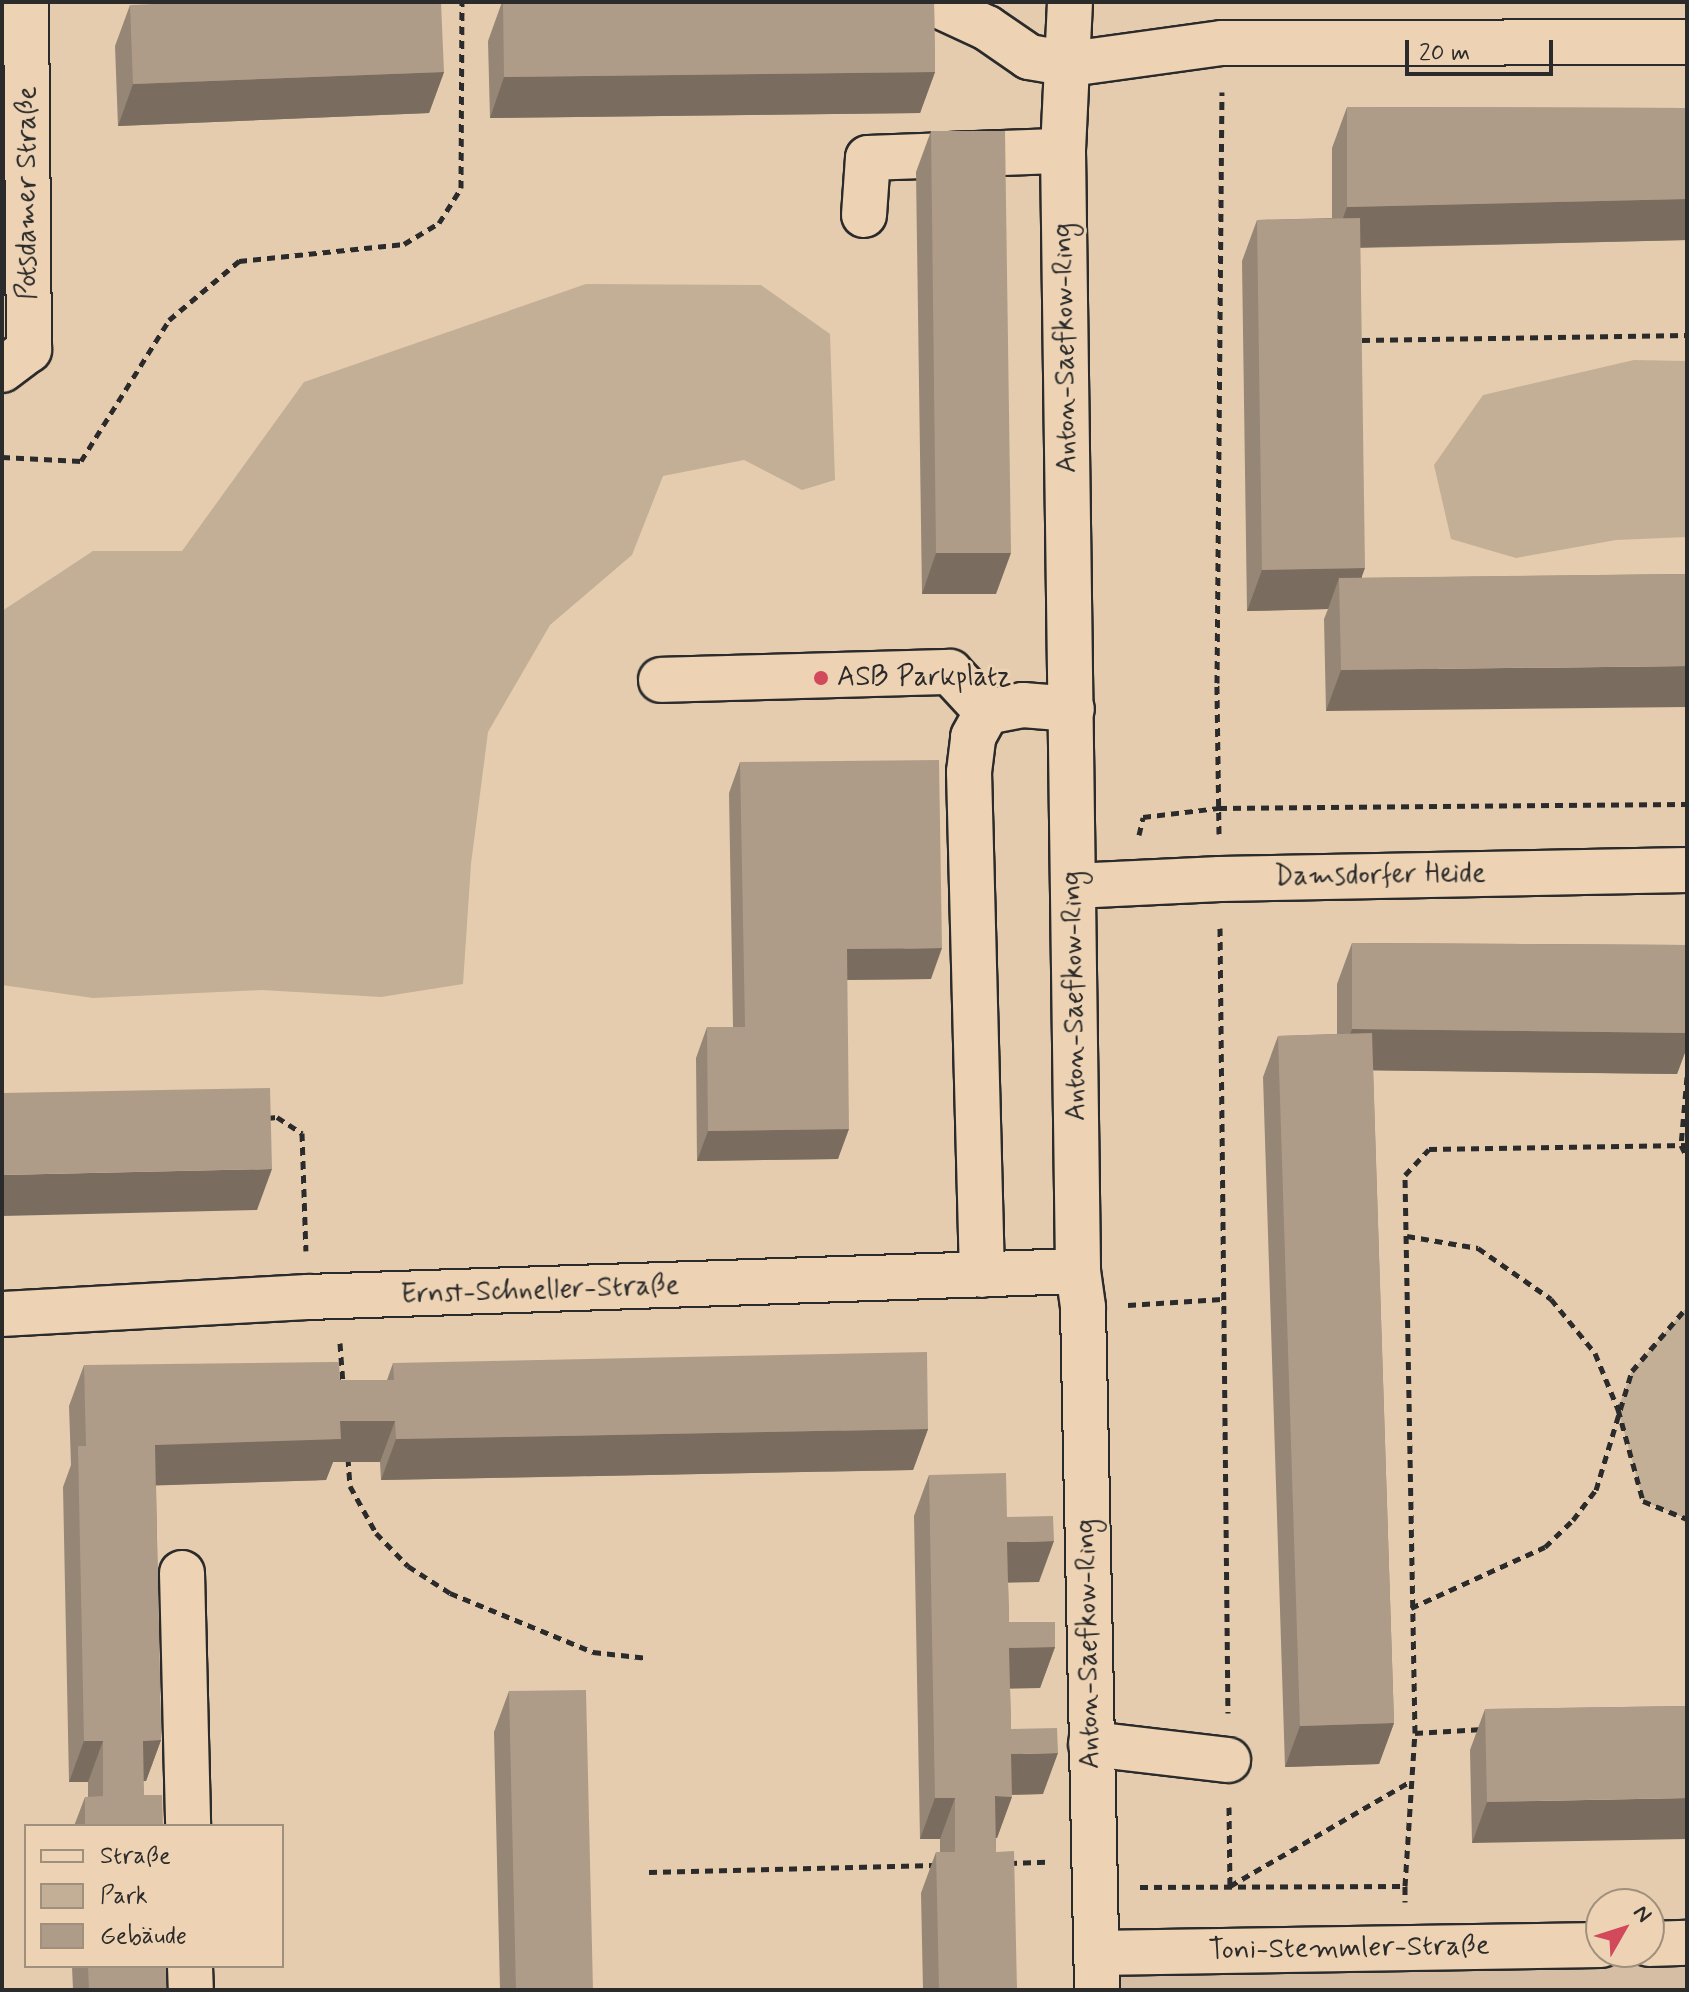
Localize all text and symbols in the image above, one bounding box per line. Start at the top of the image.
scale bar [1409,24,1557,74]
text: 20 m [1419,38,1470,69]
street label: Potsdamer Straße [11,86,45,300]
street label: Anton-Saefkow-Ring [1047,223,1085,473]
place label: ASB Parkplatz [837,661,1009,695]
marker: ASB Parkplatz [812,669,830,687]
street label: Damsdorfer Heide [1273,857,1487,895]
street label: Anton-Saefkow-Ring [1056,871,1094,1121]
street label: Ernst-Schneller-Straße [400,1269,680,1313]
street label: Anton-Saefkow-Ring [1070,1519,1108,1769]
legend [24,1824,284,1968]
text: Straße [100,1841,171,1872]
text: Park [100,1881,148,1912]
north arrow [1585,1888,1665,1968]
text: N [1627,1900,1658,1929]
text: Gebäude [100,1921,187,1952]
street label: Toni-Stemmler-Straße [1208,1930,1490,1968]

